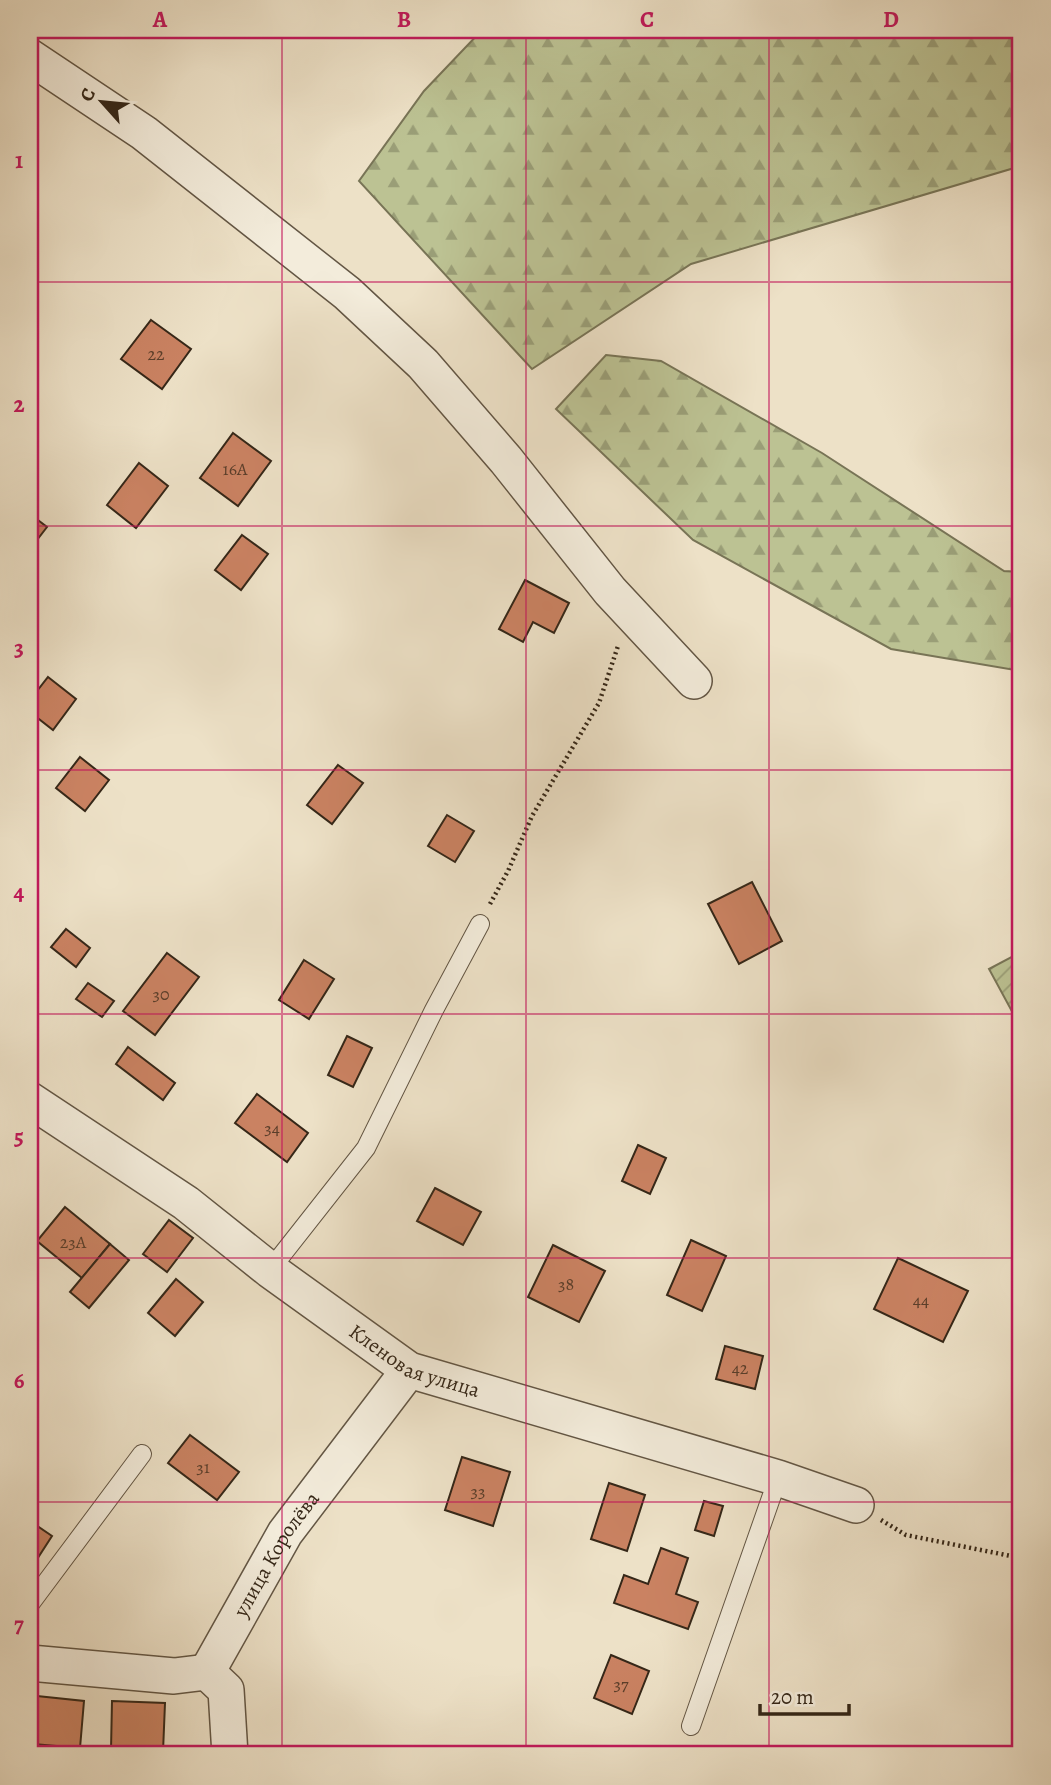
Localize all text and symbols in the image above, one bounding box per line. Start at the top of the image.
text: A [152,4,168,35]
text: B [397,4,411,35]
text: C [640,4,654,35]
text: D [883,4,899,35]
north arrow [66,66,136,136]
text: С [74,84,102,106]
text: 1 [15,145,23,176]
house number: 22 [147,342,165,366]
text: 2 [13,389,25,420]
house number: 16А [223,457,248,481]
text: 3 [14,633,24,664]
text: 4 [14,877,25,908]
house number: 30 [152,982,170,1006]
house number: 34 [264,1116,280,1140]
text: 5 [14,1121,24,1152]
house number: 23А [60,1230,87,1254]
house number: 38 [558,1272,574,1296]
house number: 44 [913,1288,929,1312]
street label: Кленовая улица [344,1317,484,1404]
house number: 42 [732,1356,749,1380]
text: 6 [14,1365,25,1396]
house number: 31 [196,1455,210,1479]
house number: 33 [471,1479,485,1503]
street label: улица Королёва [226,1486,326,1623]
text: 7 [14,1609,24,1640]
house number: 37 [613,1672,629,1696]
scale bar [760,1673,850,1717]
text: 20 m [771,1683,814,1711]

